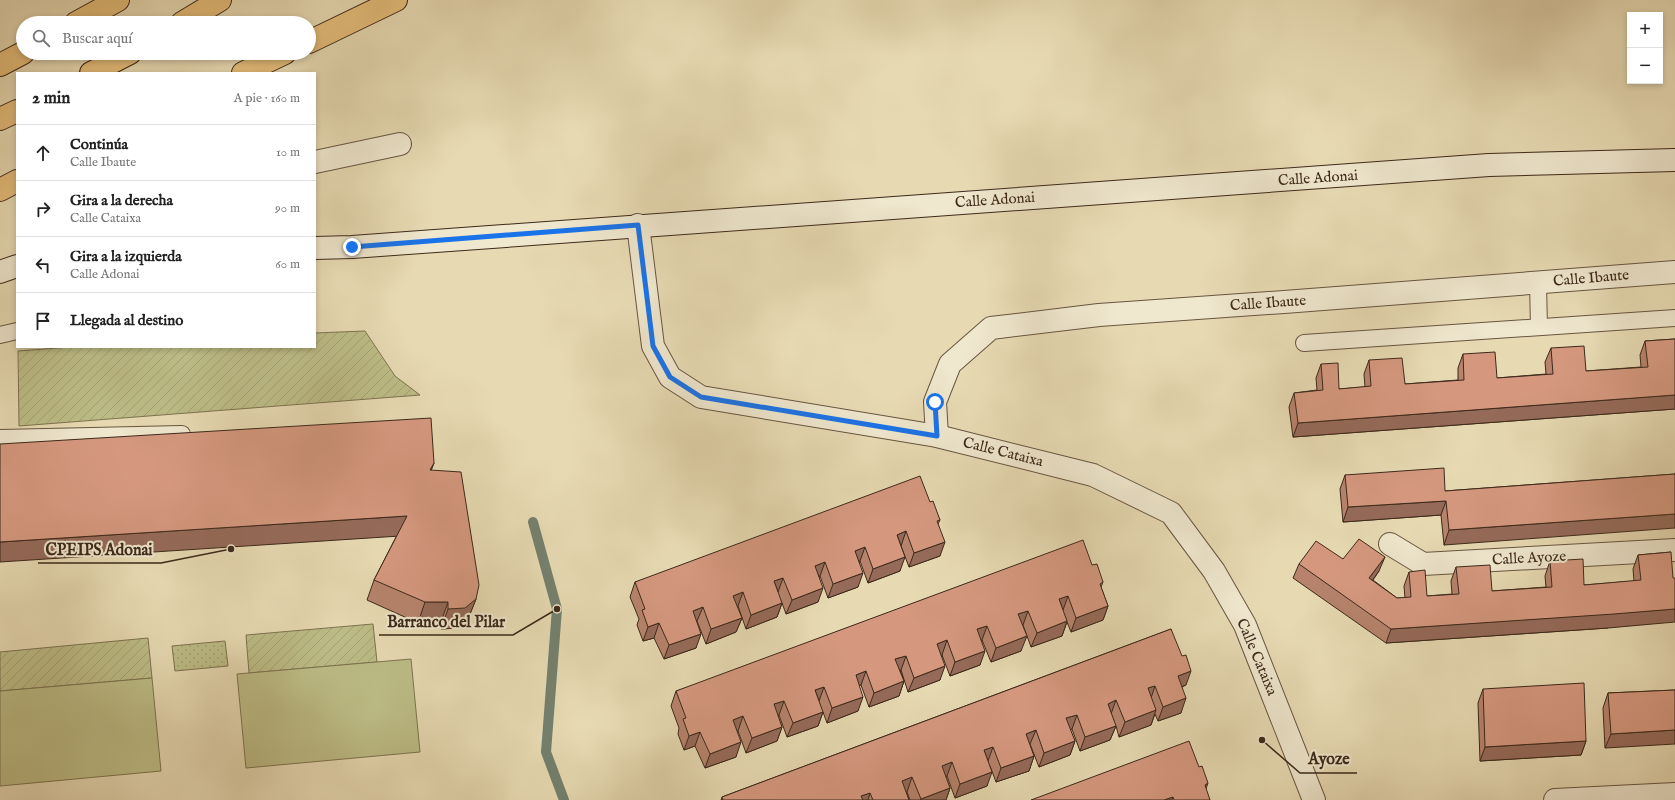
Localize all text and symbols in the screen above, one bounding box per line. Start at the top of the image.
map controls [1627,12,1663,84]
button: + [1627,12,1663,48]
search box [16,16,316,60]
icon: search [30,27,52,49]
text: Buscar aquí [62,29,132,48]
button: − [1627,48,1663,84]
text: 2 min [32,88,70,109]
text: A pie · 160 m [234,90,300,107]
text: Continúa [70,135,128,154]
icon: ahead [32,142,54,164]
text: 10 m [276,144,300,161]
text: Calle Ibaute [70,154,136,171]
street label: Calle Adonai [1277,166,1359,190]
street label: Calle Adonai [954,188,1036,212]
text: Gira a la derecha [70,191,173,210]
icon: right [32,198,54,220]
text: 90 m [275,200,300,217]
text: Calle Cataixa [70,210,141,227]
route end [343,238,361,256]
text: Gira a la izquierda [70,247,182,266]
icon: left [32,254,54,276]
text: 60 m [275,256,300,273]
street label: Calle Ibaute [1552,265,1630,291]
text: Calle Adonai [70,266,139,283]
street label: Calle Ibaute [1229,291,1307,315]
icon: arrive [32,310,54,332]
text: Llegada al destino [70,311,183,330]
route start [926,393,944,411]
street label: Calle Cataixa [961,433,1046,471]
callout: CPEIPS Adonai [38,535,161,563]
text: CPEIPS Adonai [45,541,153,561]
street label: Calle Ayoze [1491,547,1567,569]
callout: Barranco del Pilar [379,607,513,635]
text: Barranco del Pilar [387,613,505,633]
street label: Calle Cataixa [1232,615,1282,699]
callout: Ayoze [1300,745,1357,773]
text: Ayoze [1307,750,1350,770]

